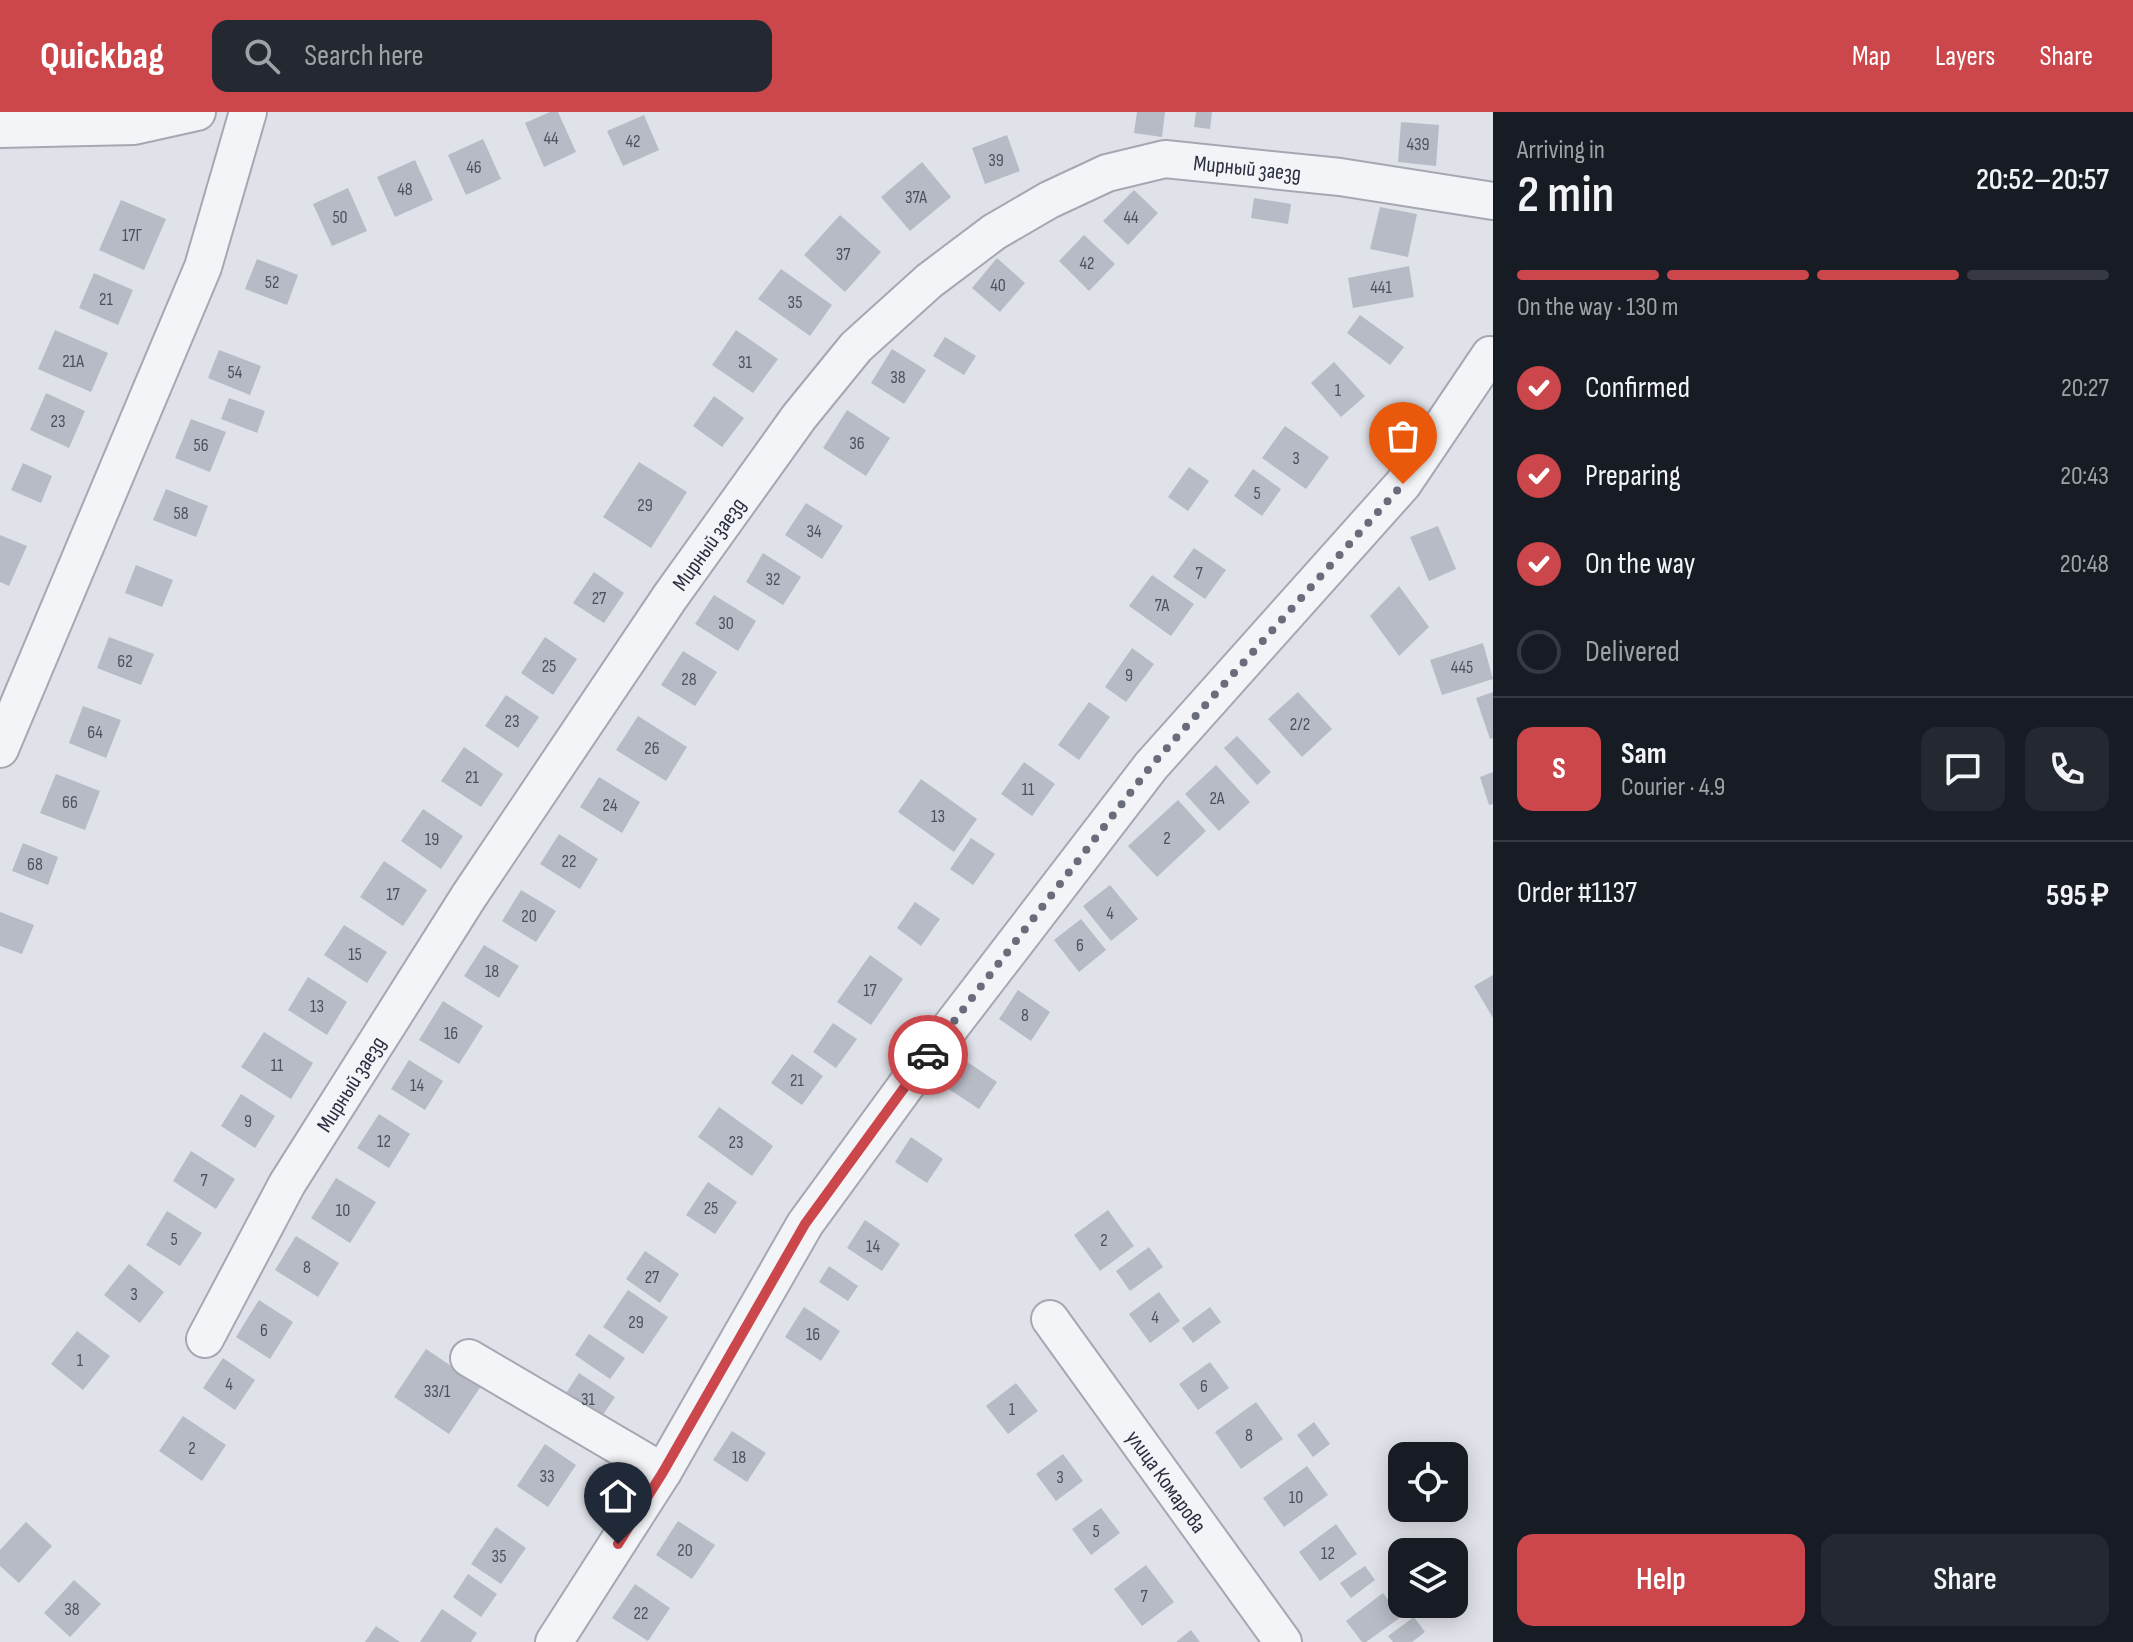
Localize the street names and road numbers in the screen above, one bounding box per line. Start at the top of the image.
street label: Мирный заезд [1192,150,1302,188]
street label: Мирный заезд [667,493,752,596]
street label: Мирный заезд [311,1032,392,1137]
street label: улица Комарова [1120,1425,1212,1539]

